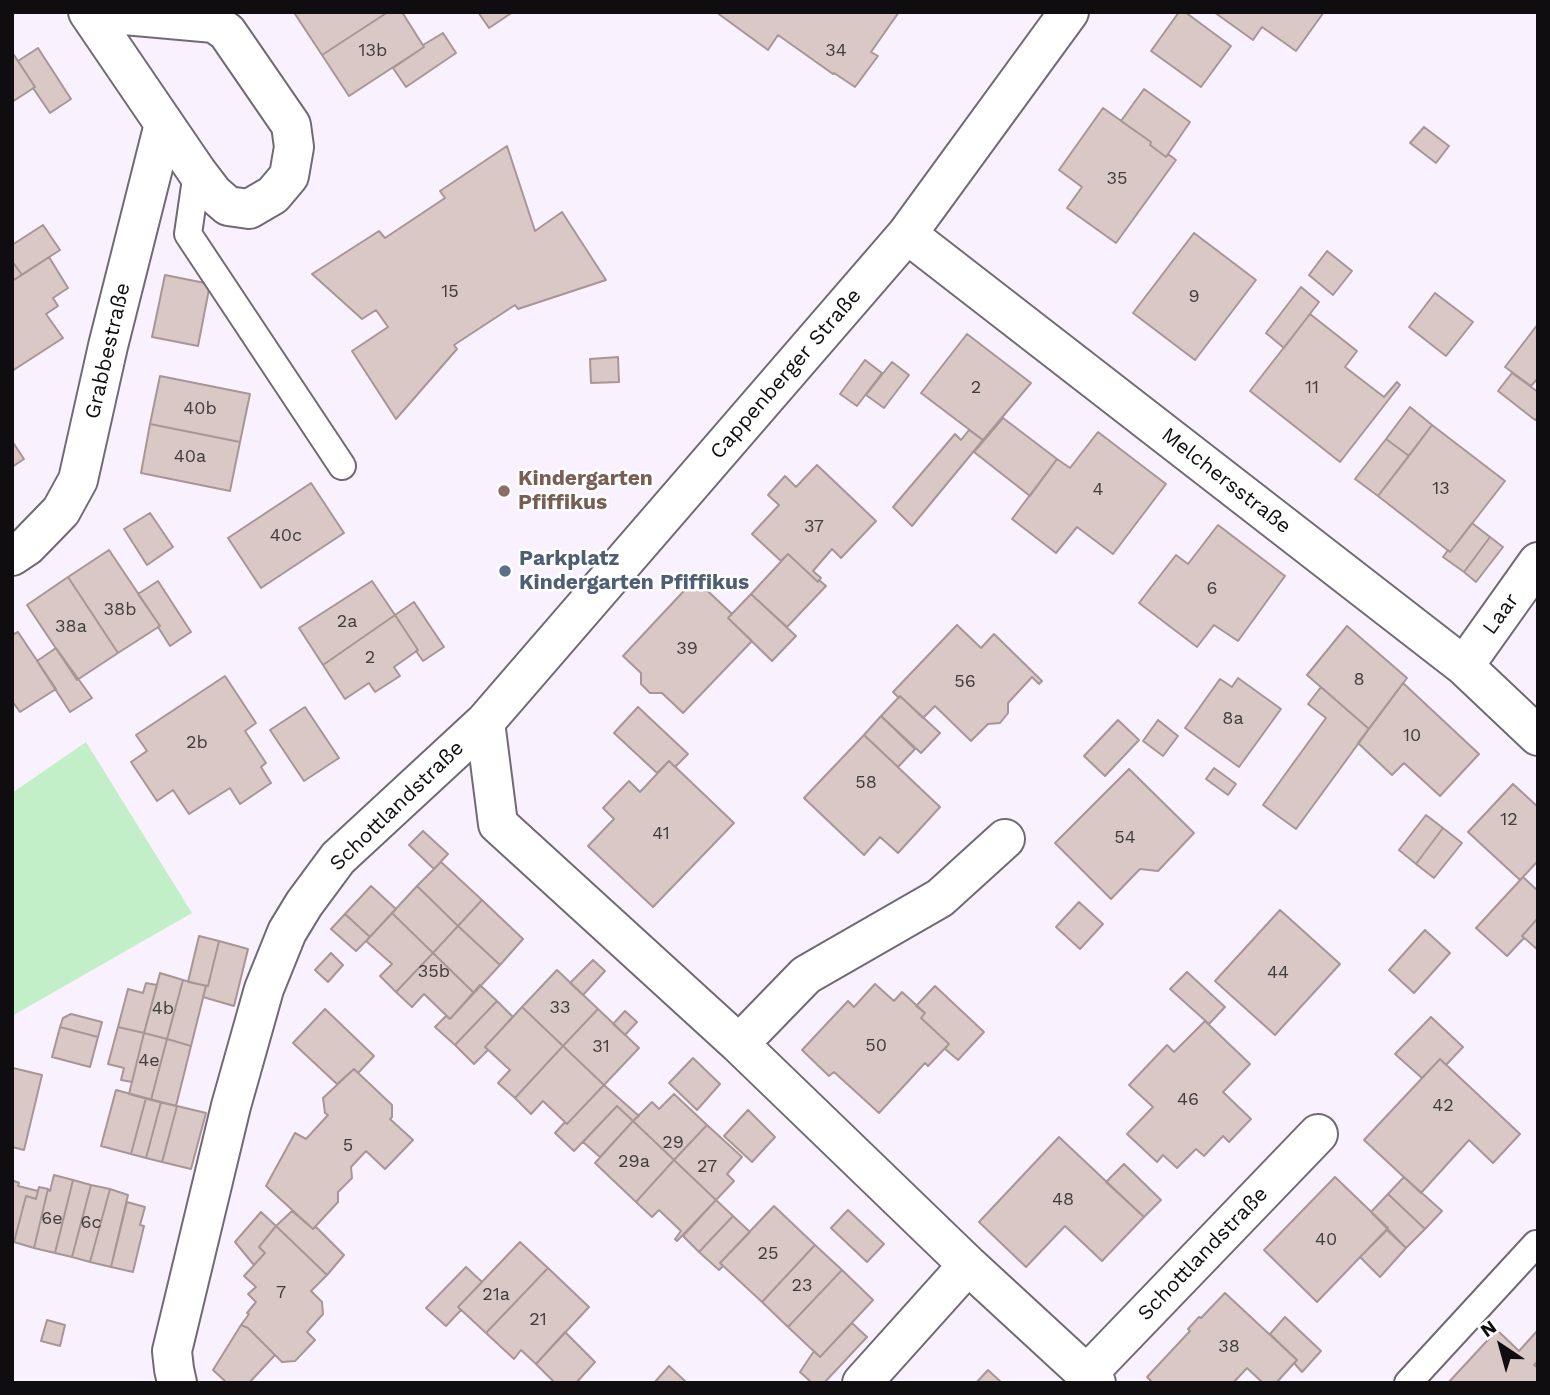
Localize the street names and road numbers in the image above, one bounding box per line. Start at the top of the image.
street label: Grabbestraße [80,280,136,422]
street label: Cappenberger Straße [705,284,867,464]
street label: Melchersstraße [1156,423,1296,539]
street label: Laar [1478,588,1524,640]
street label: Schottlandstraße [325,736,469,876]
street label: Schottlandstraße [1133,1182,1273,1326]

